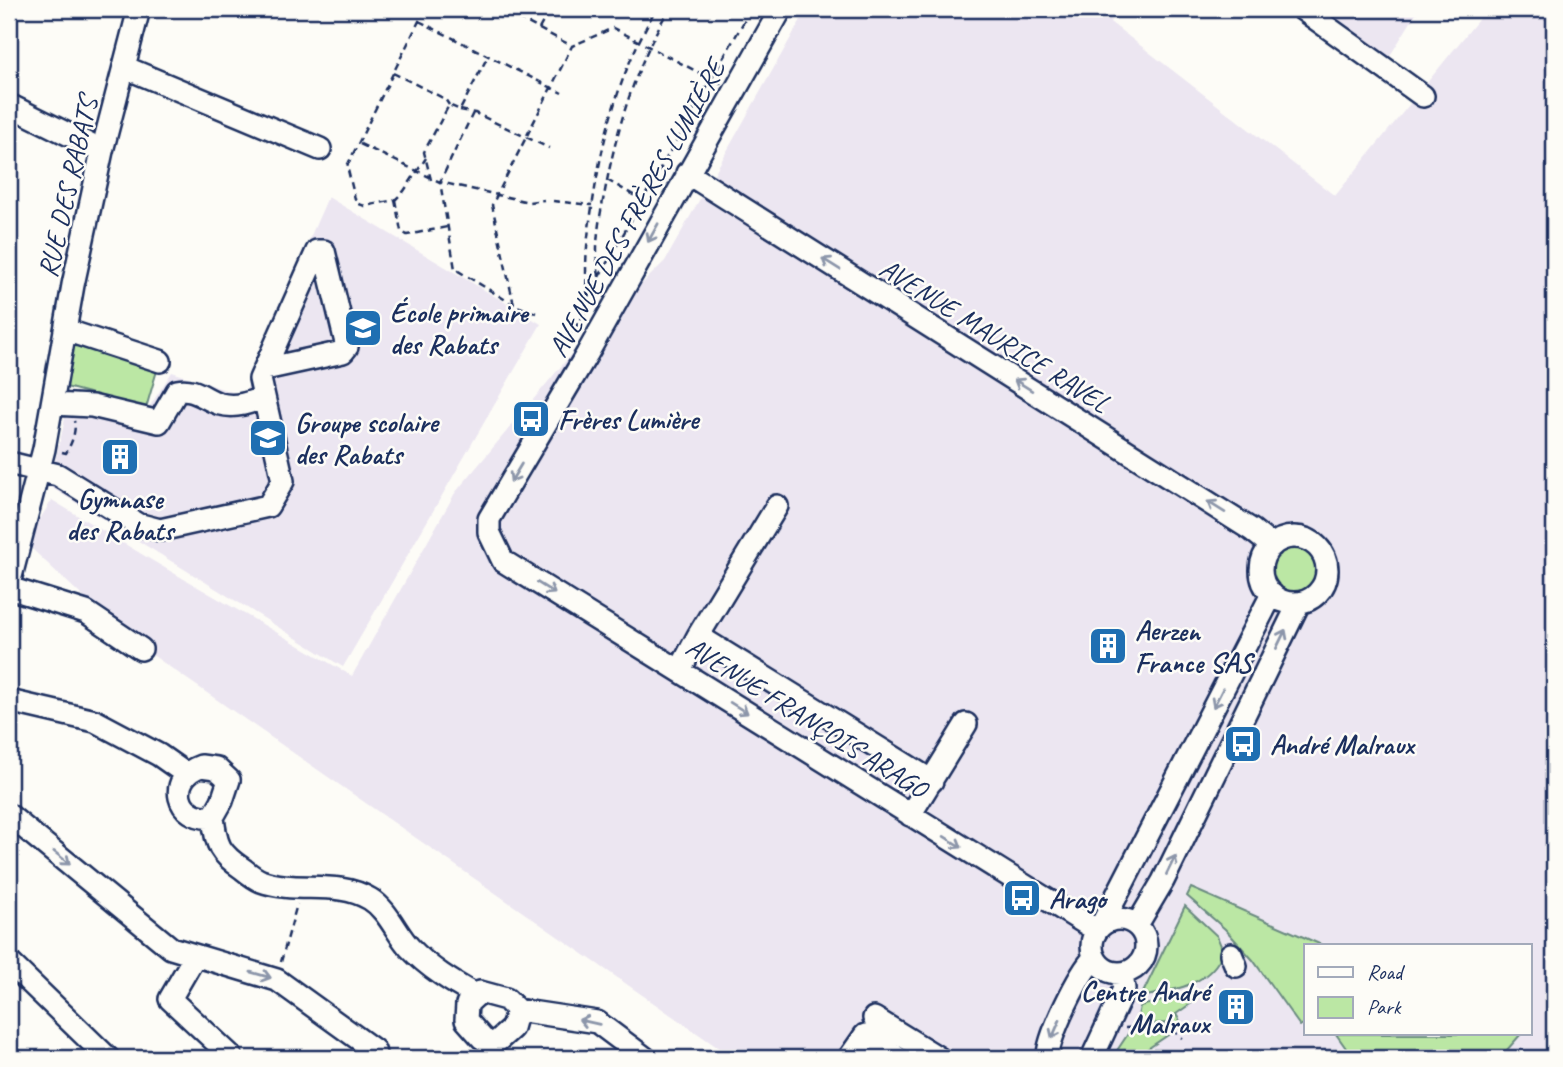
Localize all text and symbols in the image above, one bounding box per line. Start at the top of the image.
street label: AVENUE DES FRÈRES LUMIÈRE [540,51,734,363]
street label: RUE DES RABATS [30,89,106,280]
one-way arrow [646,222,660,243]
street label: AVENUE MAURICE RAVEL [873,250,1116,420]
one-way arrow [822,257,841,272]
place label: École primaire des Rabats [390,295,530,362]
school or university icon: École primaire des Rabats [342,307,384,349]
one-way arrow [1014,378,1034,392]
bus stop icon: Frères Lumière [510,398,552,440]
place label: Frères Lumière [558,402,701,437]
place label: Groupe scolaire des Rabats [295,405,440,472]
school or university icon: Groupe scolaire des Rabats [247,417,289,459]
building icon: Gymnase des Rabats [99,436,141,478]
one-way arrow [509,462,522,483]
place label: Gymnase des Rabats [67,481,177,548]
one-way arrow [1206,499,1226,513]
one-way arrow [536,581,556,595]
place label: Aerzen France SAS [1135,613,1255,680]
building icon: Aerzen France SAS [1087,625,1129,667]
street label: AVENUE FRANÇOIS ARAGO [679,629,936,808]
one-way arrow [1275,629,1288,650]
one-way arrow [1211,687,1224,708]
one-way arrow [729,702,749,716]
bus stop icon: André Malraux [1222,723,1264,765]
place label: André Malraux [1270,727,1416,762]
one-way arrow [943,835,962,850]
one-way arrow [52,850,70,866]
one-way arrow [1164,855,1178,876]
bus stop icon: Arago [1001,877,1043,919]
place label: Arago [1049,881,1109,916]
legend [1304,944,1532,1036]
text: Road [1367,959,1406,985]
one-way arrow [249,970,271,983]
place label: Centre André Malraux [1081,974,1214,1041]
building icon: Centre André Malraux [1215,986,1257,1028]
text: Park [1367,994,1402,1020]
one-way arrow [578,1014,601,1028]
one-way arrow [1049,1017,1062,1039]

